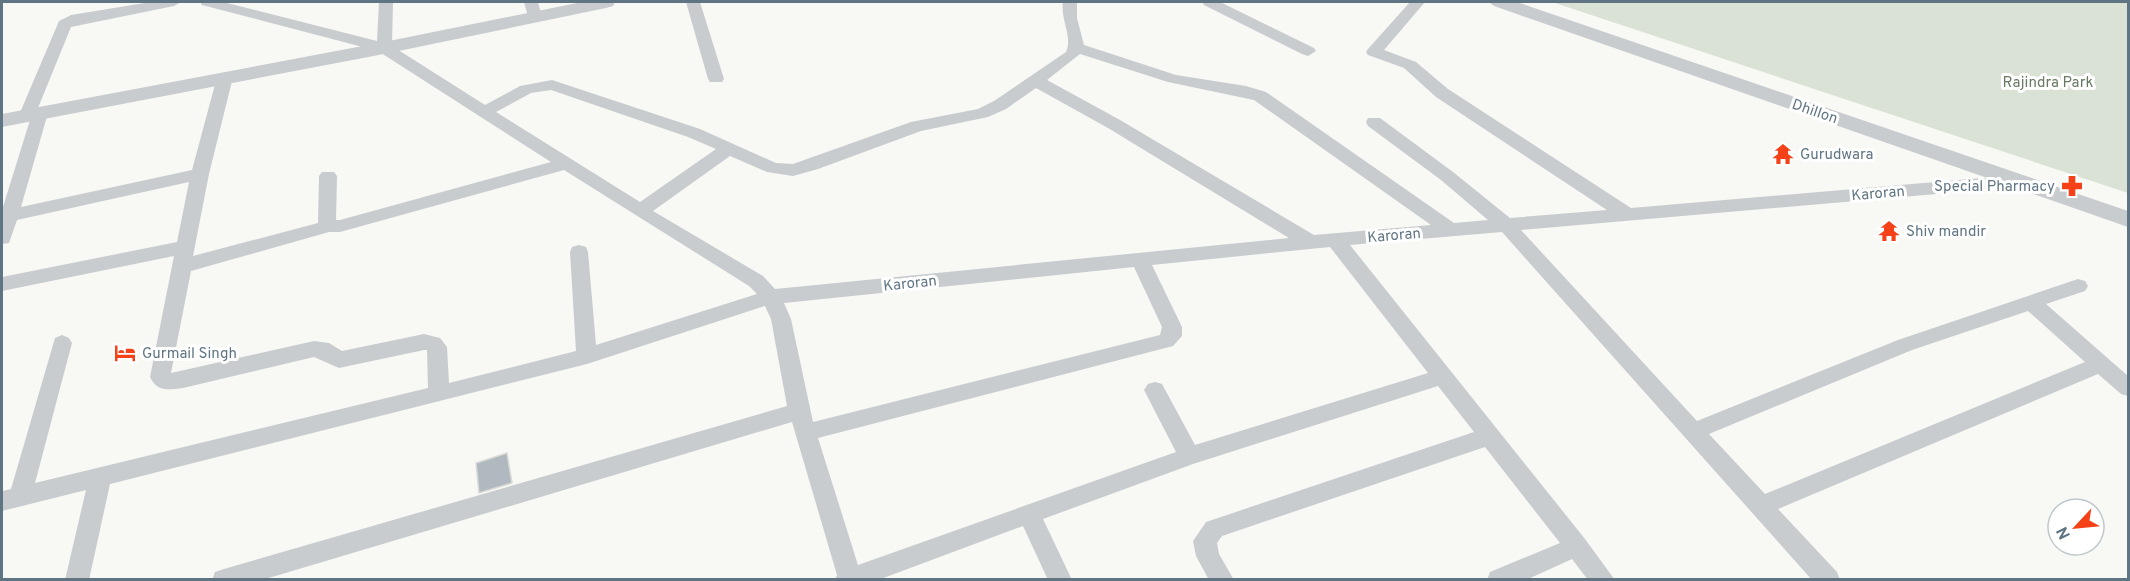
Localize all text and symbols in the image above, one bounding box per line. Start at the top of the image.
park label: Rajindra Park [2003,74,2093,93]
street label: Dhillon [1789,96,1840,129]
temple icon: Gurudwara [1771,142,1795,166]
place label: Gurudwara [1800,146,1873,165]
pharmacy icon: Special Pharmacy [2060,174,2084,198]
place label: Special Pharmacy [1934,178,2055,197]
street label: Karoran [1851,183,1906,206]
temple icon: Shiv mandir [1877,219,1901,243]
place label: Shiv mandir [1906,223,1986,242]
street label: Karoran [1367,225,1422,248]
street label: Karoran [883,272,938,297]
hotel icon: Gurmail Singh [113,341,137,365]
place label: Gurmail Singh [142,345,237,364]
north arrow [2046,497,2106,557]
text: N [2053,523,2076,542]

